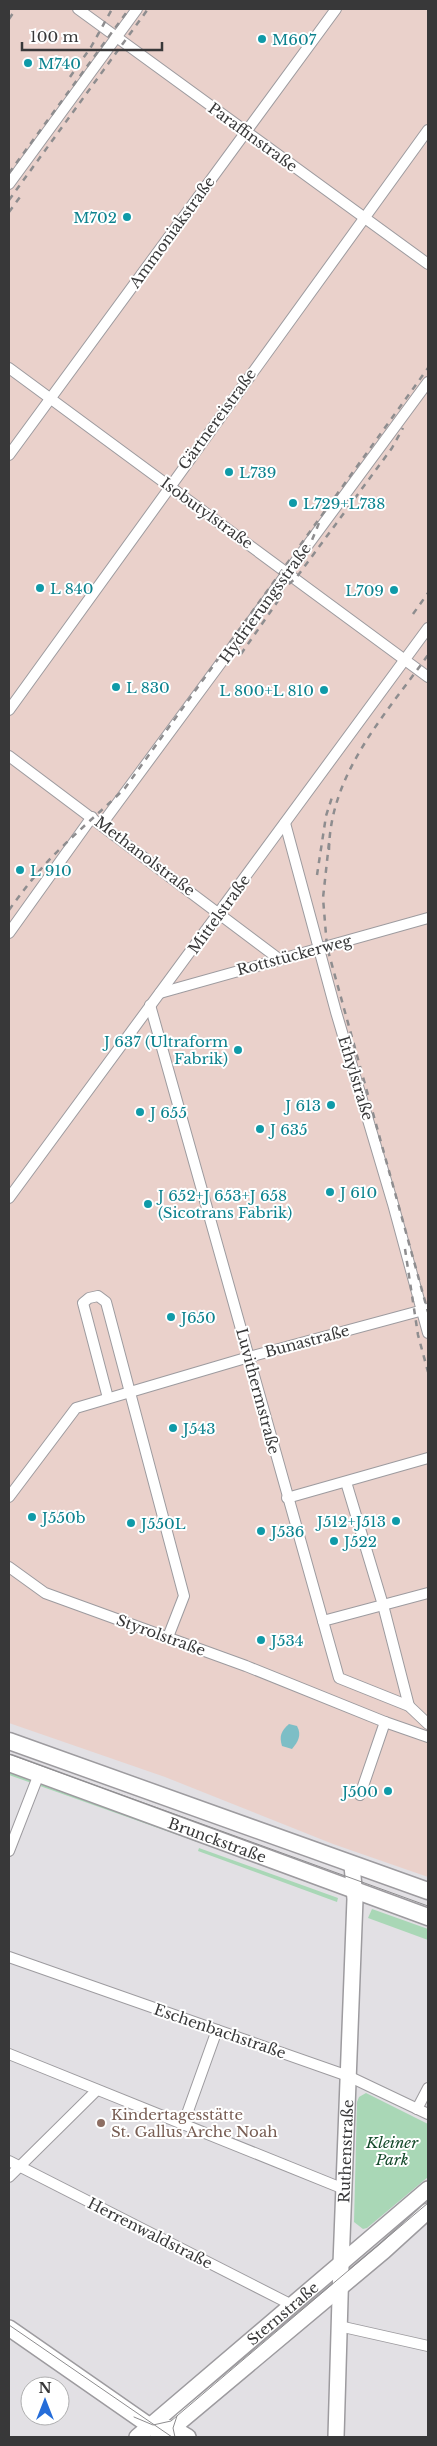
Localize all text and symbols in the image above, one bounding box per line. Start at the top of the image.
scale bar [22,20,162,52]
text: 100 m [30,27,79,46]
place label: M607 [272,30,317,49]
marker: M607 [256,33,268,45]
place label: M740 [38,54,81,73]
marker: M740 [22,57,34,69]
street label: Paraffinstraße [205,98,301,176]
street label: Ammoniakstraße [125,172,219,292]
place label: M702 [73,208,117,227]
marker: M702 [121,211,133,223]
street label: Gärtnereistraße [174,365,260,473]
place label: L739 [239,463,276,482]
marker: L739 [223,466,235,478]
street label: Isobutylstraße [157,473,257,553]
place label: L729+L738 [303,494,385,513]
marker: L729+L738 [287,497,299,509]
street label: Hydrierungsstraße [215,539,315,667]
place label: L 840 [50,579,93,598]
place label: L709 [345,581,384,600]
marker: L 840 [34,582,46,594]
marker: L709 [388,584,400,596]
place label: L 830 [126,678,170,697]
marker: L 830 [110,681,122,693]
place label: L 800+L 810 [219,681,314,700]
marker: L 800+L 810 [318,684,330,696]
street label: Methanolstraße [91,812,199,900]
place label: L 910 [30,861,72,880]
marker: L 910 [14,864,26,876]
street label: Mittelstraße [184,871,254,957]
street label: Rottstückerweg [235,930,354,979]
place label: J 637 (Ultraform Fabrik) [102,1032,228,1068]
street label: Ethylstraße [334,1033,378,1123]
marker: J 637 (Ultraform Fabrik) [232,1044,244,1056]
place label: J 613 [283,1096,321,1115]
marker: J 613 [325,1099,337,1111]
place label: J 655 [148,1103,187,1122]
marker: J 655 [134,1106,146,1118]
place label: J 635 [268,1120,308,1139]
marker: J 635 [254,1123,266,1135]
place label: J 610 [338,1183,377,1202]
place label: J 652+J 653+J 658 (Sicotrans Fabrik) [156,1186,292,1222]
marker: J 610 [324,1186,336,1198]
marker: J 652+J 653+J 658 (Sicotrans Fabrik) [142,1198,154,1210]
place label: J650 [179,1308,216,1327]
marker: J650 [165,1311,177,1323]
street label: Bunastraße [263,1321,351,1361]
street label: Luvithermstraße [232,1326,284,1456]
place label: J543 [181,1419,215,1438]
marker: J543 [167,1422,179,1434]
place label: J550b [40,1508,86,1527]
marker: J550b [26,1511,38,1523]
place label: J512+J513 [315,1512,386,1531]
place label: J550L [139,1514,186,1533]
marker: J512+J513 [390,1515,402,1527]
marker: J550L [125,1517,137,1529]
place label: J536 [269,1522,304,1541]
marker: J536 [255,1525,267,1537]
place label: J522 [342,1532,377,1551]
marker: J522 [328,1535,340,1547]
street label: Styrolstraße [114,1610,208,1660]
place label: J534 [269,1631,303,1650]
marker: J534 [255,1634,267,1646]
place label: J500 [340,1782,378,1801]
marker: J500 [382,1785,394,1797]
street label: Brunckstraße [166,1813,269,1866]
street label: Eschenbachstraße [152,2000,288,2062]
street label: Ruthenstraße [334,2099,357,2203]
place label: Kindertagesstätte St. Gallus Arche Noah [111,2105,278,2141]
marker: Kindertagesstätte St. Gallus Arche Noah [95,2117,107,2129]
park label: Kleiner Park [365,2133,419,2169]
street label: Herrenwaldstraße [84,2193,216,2273]
street label: Sternstraße [243,2277,322,2349]
north arrow [20,2376,70,2426]
text: N [38,2379,52,2397]

